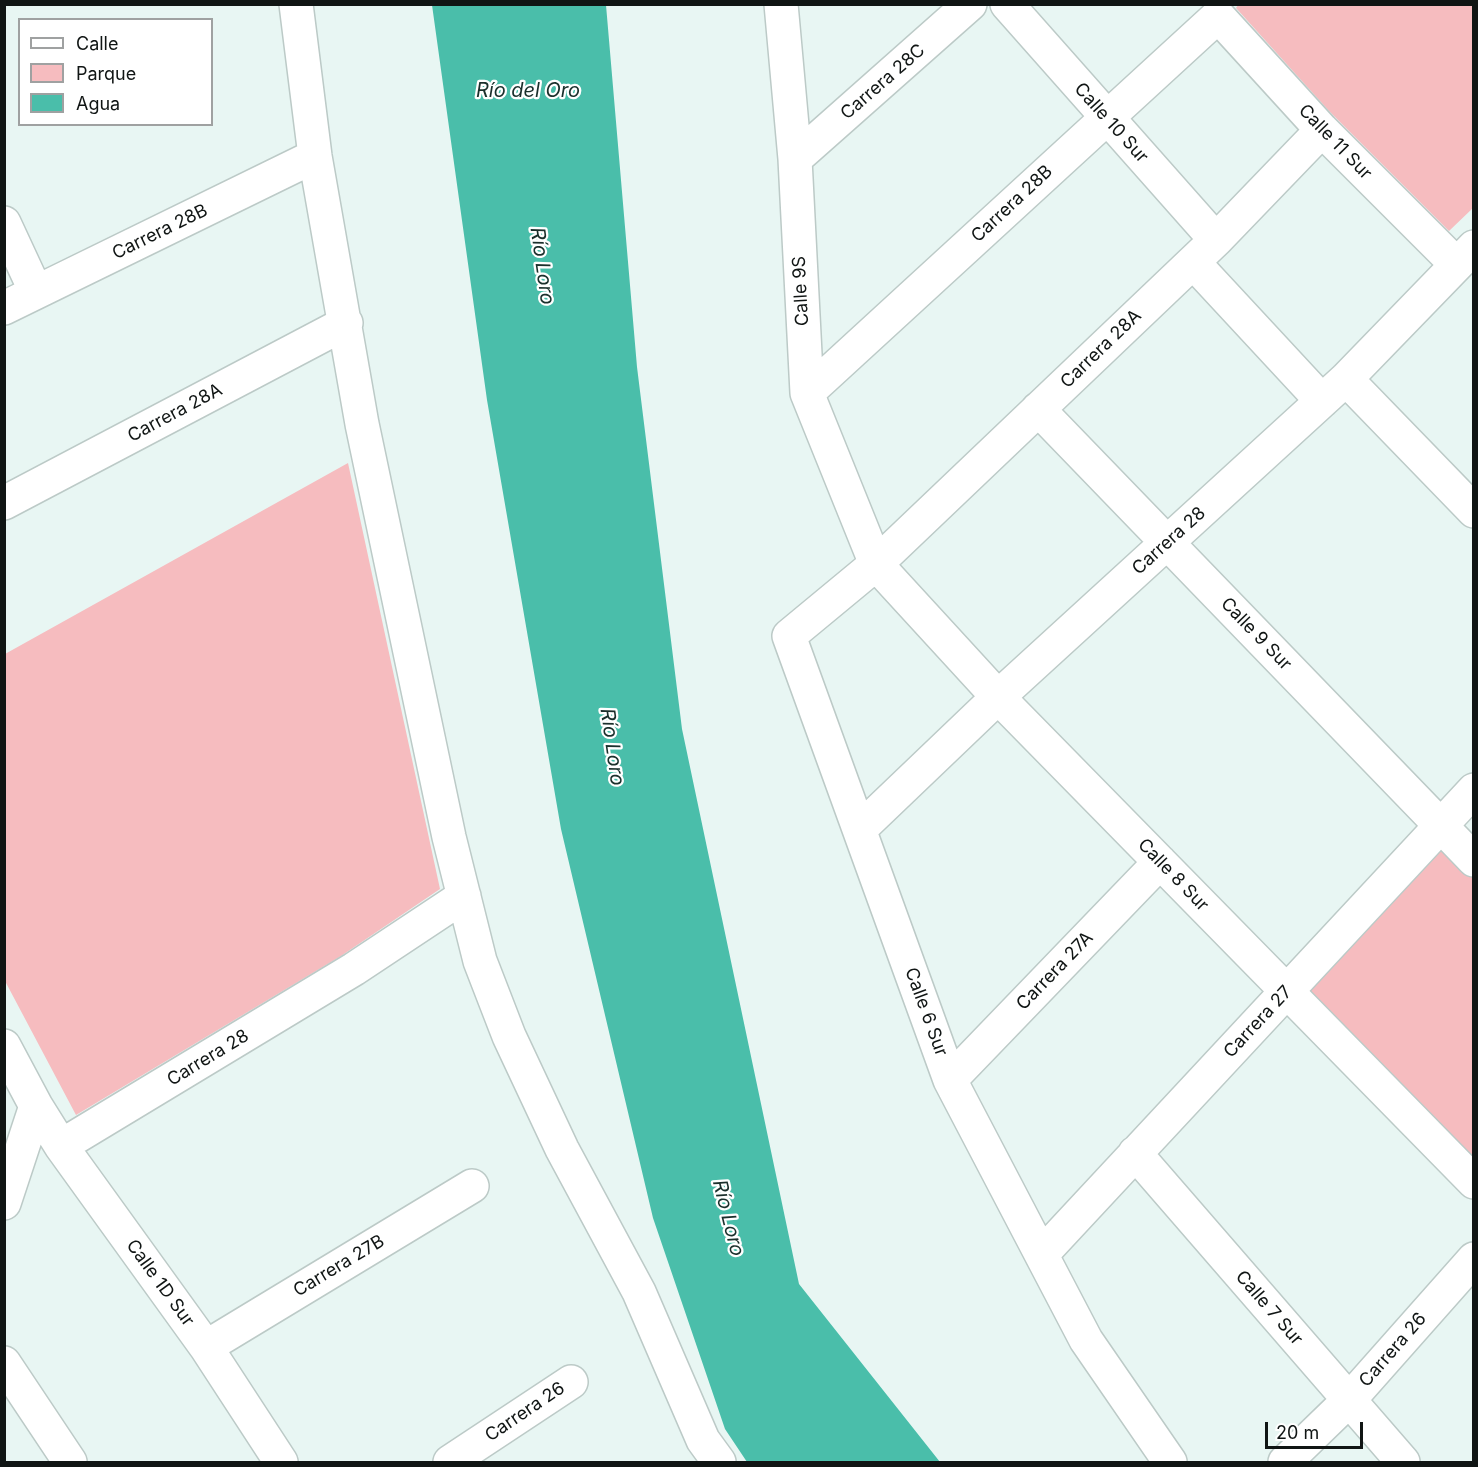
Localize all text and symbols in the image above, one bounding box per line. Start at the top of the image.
legend [18,18,213,126]
text: Calle [76,33,118,54]
street label: Carrera 28C [836,40,930,124]
text: Parque [76,63,136,84]
water label: Río del Oro [476,79,580,103]
street label: Calle 10 Sur [1069,79,1153,167]
text: Agua [76,93,120,114]
street label: Calle 11 Sur [1294,100,1376,184]
street label: Carrera 28B [967,161,1057,247]
street label: Carrera 28B [109,200,211,264]
water label: Río Loro [525,226,559,306]
street label: Calle 9S [788,255,814,327]
street label: Carrera 28A [1056,305,1146,393]
street label: Carrera 28A [124,379,226,447]
street label: Carrera 28 [1128,502,1210,580]
street label: Calle 9 Sur [1216,593,1296,675]
water label: Río Loro [595,707,629,787]
street label: Calle 8 Sur [1133,834,1213,916]
street label: Carrera 27A [1012,927,1098,1015]
street label: Calle 6 Sur [900,965,952,1059]
street label: Carrera 27 [1219,982,1297,1062]
street label: Carrera 28 [163,1025,253,1091]
water label: Río Loro [707,1177,749,1259]
street label: Carrera 27B [290,1230,388,1302]
street label: Calle 1D Sur [121,1235,199,1331]
street label: Calle 7 Sur [1231,1266,1307,1350]
street label: Carrera 26 [1355,1308,1431,1392]
street label: Carrera 26 [481,1377,569,1447]
scale bar [1268,1410,1366,1448]
text: 20 m [1276,1422,1319,1443]

